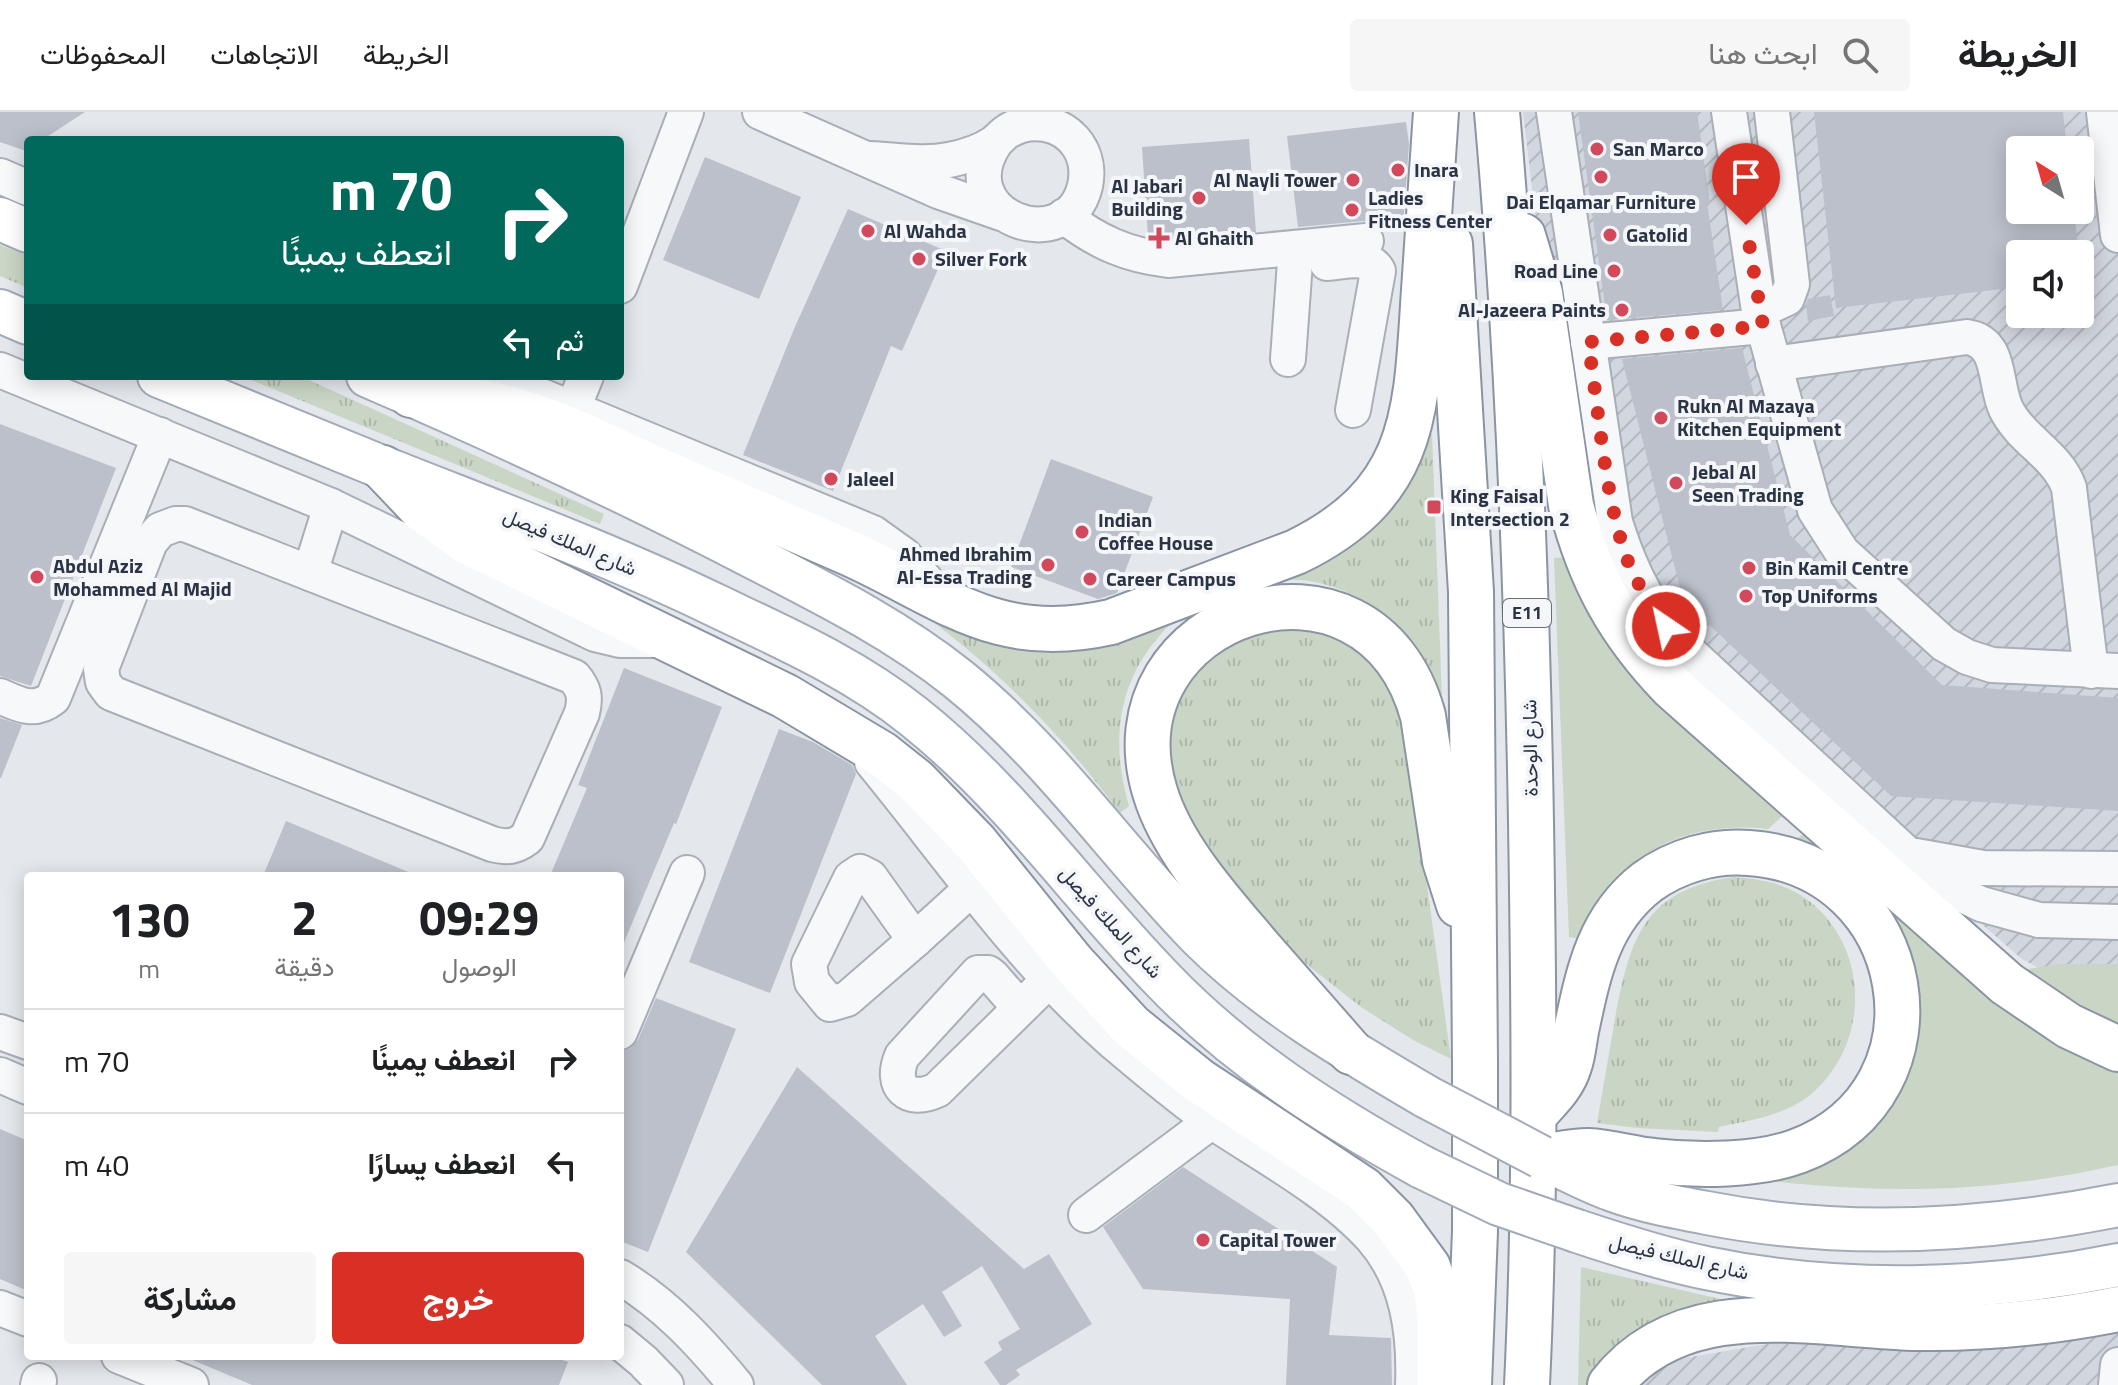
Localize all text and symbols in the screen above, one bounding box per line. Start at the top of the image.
search box [1350,19,1910,91]
text: الخريطة [1958,24,2078,82]
text: ابحث هنا [1708,30,1818,76]
text: المحفوظات [40,32,166,75]
text: الاتجاهات [210,32,319,75]
text: الخريطة [363,32,449,75]
icon: search [1838,33,1882,77]
place label: San Marco [1613,133,1704,164]
north arrow [2006,136,2094,224]
map controls [2006,136,2094,328]
marker: San Marco [1588,140,1606,158]
pin [1712,143,1780,225]
text: 70 m [330,147,452,232]
place label: Inara [1414,154,1459,185]
icon: arrive [1724,155,1768,199]
marker: Inara [1389,161,1407,179]
place label: Al Nayli Tower [1213,164,1338,195]
icon: right [480,168,584,272]
marker: Dai Elqamar Furniture [1592,168,1610,186]
place label: Al Jabari Building [1111,170,1183,224]
marker: Al Nayli Tower [1344,171,1362,189]
place label: Ladies Fitness Center [1368,182,1493,236]
place label: Dai Elqamar Furniture [1506,186,1696,217]
marker: Al Jabari Building [1190,189,1208,207]
marker: Ladies Fitness Center [1343,201,1361,219]
place label: Al Wahda [884,215,967,246]
place label: Gatolid [1626,219,1688,250]
marker: Al Wahda [859,222,877,240]
place label: Al Ghaith [1175,222,1254,253]
text: انعطف يمينًا [281,224,452,279]
marker: Gatolid [1601,226,1619,244]
marker: Al Ghaith [1150,229,1168,247]
button: sound [2006,240,2094,328]
place label: Silver Fork [935,243,1028,274]
marker: Silver Fork [910,250,928,268]
place label: Road Line [1514,255,1598,286]
marker: Road Line [1605,262,1623,280]
place label: Al-Jazeera Paints [1458,294,1606,325]
marker: Al-Jazeera Paints [1613,301,1631,319]
text: ثم [556,317,584,363]
icon: left [496,320,540,364]
place label: Rukn Al Mazaya Kitchen Equipment [1677,390,1841,444]
marker: Rukn Al Mazaya Kitchen Equipment [1652,409,1670,427]
place label: Jebal Al Seen Trading [1692,456,1804,510]
place label: Jaleel [847,463,894,494]
marker: Jaleel [822,470,840,488]
marker: Jebal Al Seen Trading [1667,474,1685,492]
place label: King Faisal Intersection 2 [1450,480,1570,534]
marker: King Faisal Intersection 2 [1425,498,1443,516]
street label: شارع الملك فيصل [499,499,642,584]
place label: Indian Coffee House [1098,504,1213,558]
marker: Indian Coffee House [1073,523,1091,541]
place label: Ahmed Ibrahim Al-Essa Trading [897,538,1032,592]
place label: Abdul Aziz Mohammed Al Majid [53,550,232,604]
place label: Bin Kamil Centre [1765,552,1908,583]
marker: Ahmed Ibrahim Al-Essa Trading [1039,556,1057,574]
marker: Bin Kamil Centre [1740,559,1758,577]
place label: Career Campus [1106,563,1236,594]
marker: Abdul Aziz Mohammed Al Majid [28,568,46,586]
marker: Career Campus [1081,570,1099,588]
place label: Top Uniforms [1762,580,1878,611]
position arrow [1624,584,1708,668]
marker: Top Uniforms [1737,587,1755,605]
road number: E11 [1503,599,1551,627]
street label: شارع الوحدة [1513,699,1546,797]
street label: شارع الملك فيصل [1052,858,1171,985]
text: 2 [291,881,318,954]
text: 09:29 [419,881,539,954]
text: 130 [109,883,190,956]
text: دقيقة [274,947,335,986]
text: الوصول [442,947,517,986]
text: m [138,949,160,988]
text: انعطف يمينًا [371,1036,516,1082]
text: 70 m [64,1038,129,1084]
icon: right [540,1039,584,1083]
text: انعطف يسارًا [367,1140,516,1186]
text: 40 m [64,1142,129,1188]
icon: left [540,1143,584,1187]
place label: Capital Tower [1219,1224,1337,1255]
street label: شارع الملك فيصل [1606,1225,1752,1288]
marker: Capital Tower [1194,1231,1212,1249]
button: مشاركة [64,1252,316,1344]
button: خروج [332,1252,584,1344]

